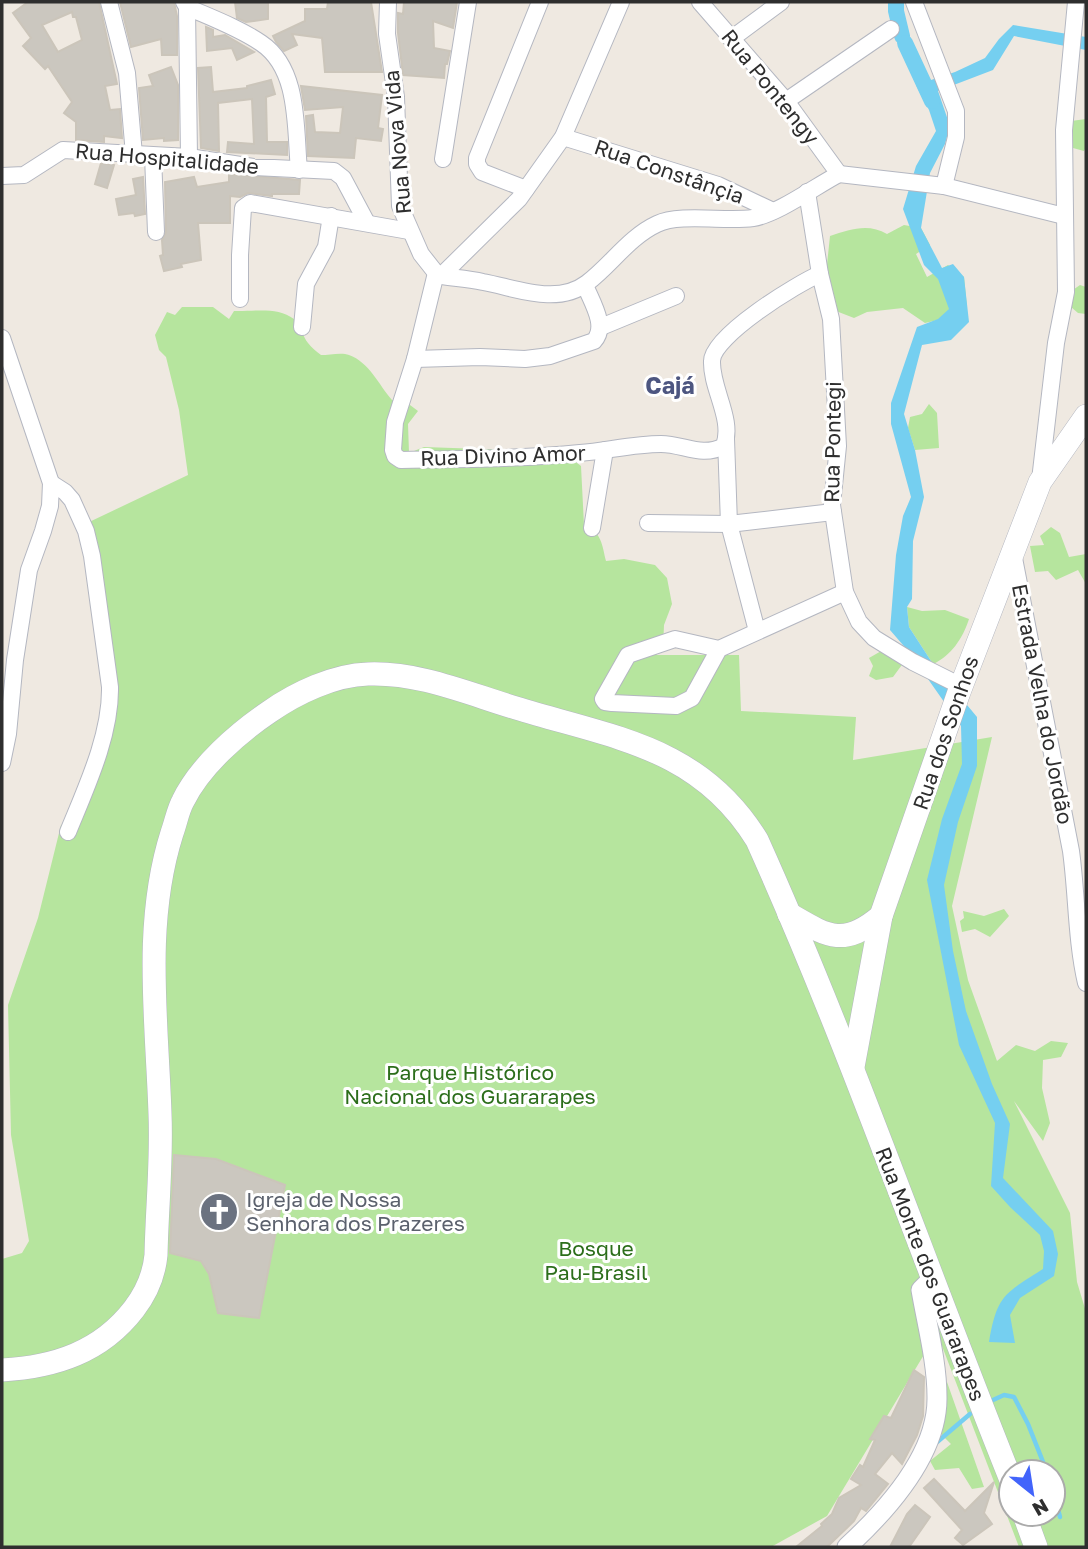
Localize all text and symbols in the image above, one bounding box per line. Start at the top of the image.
street label: Rua Pontengy [716,24,825,149]
street label: Rua Nova Vida [378,69,416,215]
street label: Rua Constânçia [591,133,748,209]
street label: Rua Hospitalidade [74,137,260,179]
district label: Cajá [645,371,695,399]
street label: Rua Pontegi [818,381,846,503]
street label: Rua Divino Amor [420,439,586,471]
street label: Estrada Velha do Jordão [1007,581,1079,826]
street label: Rua dos Sonhos [907,652,984,813]
park label: Parque Histórico Nacional dos Guararapes [344,1059,596,1109]
street label: Rua Monte dos Guararapes [870,1143,991,1404]
place label: Igreja de Nossa Senhora dos Prazeres [246,1186,465,1236]
church icon: Igreja de Nossa Senhora dos Prazeres [198,1191,240,1233]
park label: Bosque Pau-Brasil [544,1235,648,1285]
north arrow [997,1458,1067,1528]
text: N [1029,1495,1053,1522]

